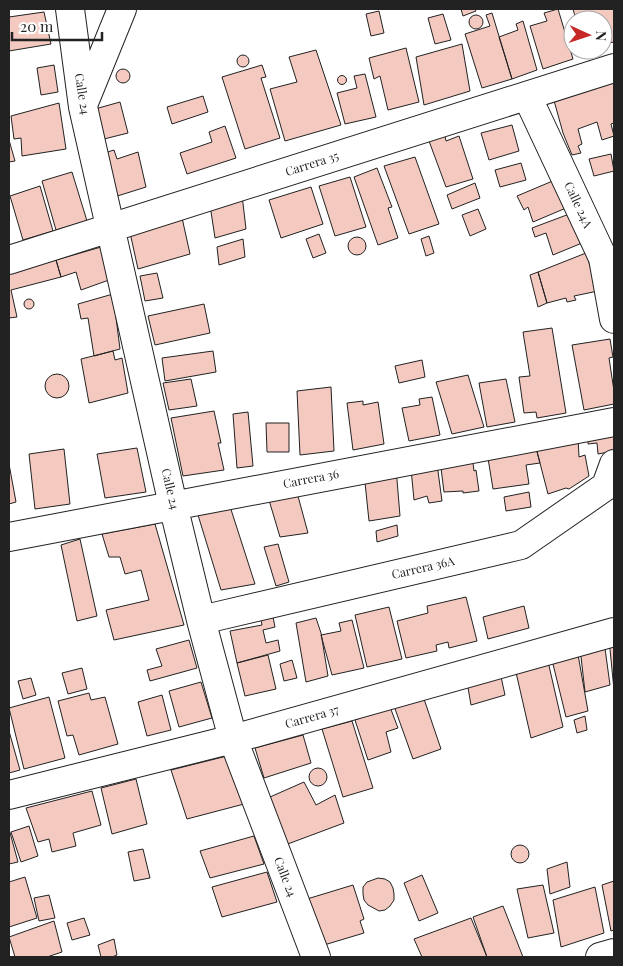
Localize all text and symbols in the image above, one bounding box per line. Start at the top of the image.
scale bar [12,10,102,42]
north arrow [563,10,613,60]
text: 20 m [20,16,54,36]
text: N [592,30,611,41]
street label: Calle 24 [72,72,94,116]
street label: Carrera 35 [283,147,340,179]
street label: Calle 24A [561,179,597,231]
street label: Carrera 36 [282,465,340,491]
street label: Calle 24 [158,467,183,511]
street label: Carrera 36A [390,552,456,582]
street label: Carrera 37 [283,701,341,731]
street label: Calle 24 [271,854,301,899]

